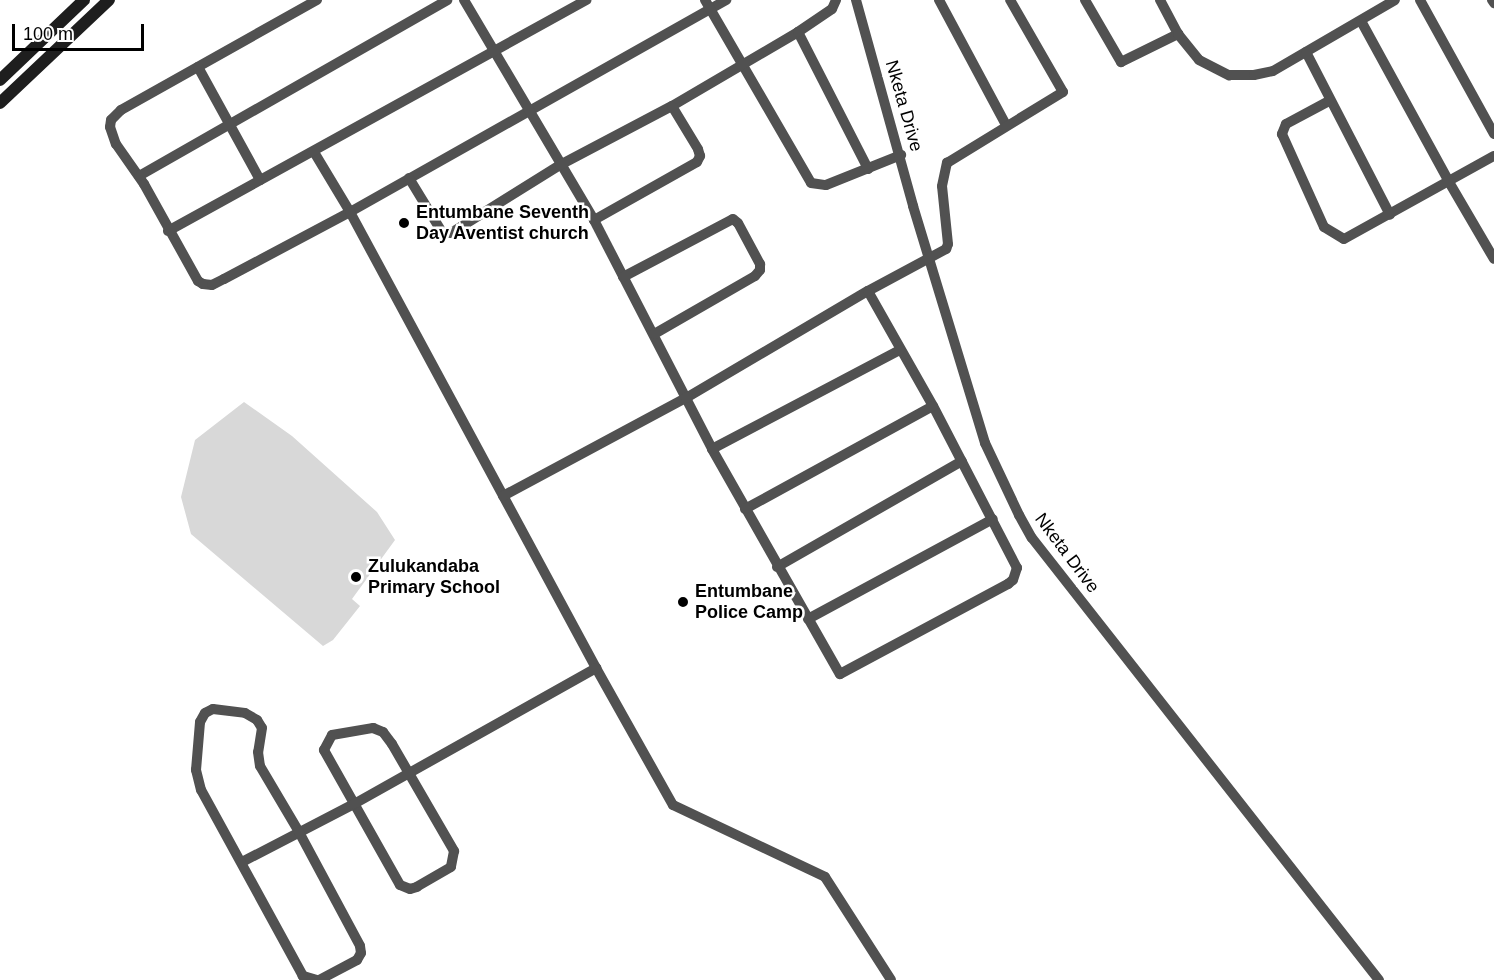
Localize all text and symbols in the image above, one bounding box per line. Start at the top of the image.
scale bar [15,12,147,50]
text: 100 m [23,24,73,44]
street label: Nketa Drive [881,58,927,154]
place label: Entumbane Seventh Day Aventist church [416,202,589,244]
marker: Entumbane Seventh Day Aventist church [397,216,411,230]
street label: Nketa Drive [1030,509,1104,597]
place label: Zulukandaba Primary School [368,556,500,598]
marker: Zulukandaba Primary School [349,570,363,584]
place label: Entumbane Police Camp [695,581,803,624]
marker: Entumbane Police Camp [676,595,690,609]

